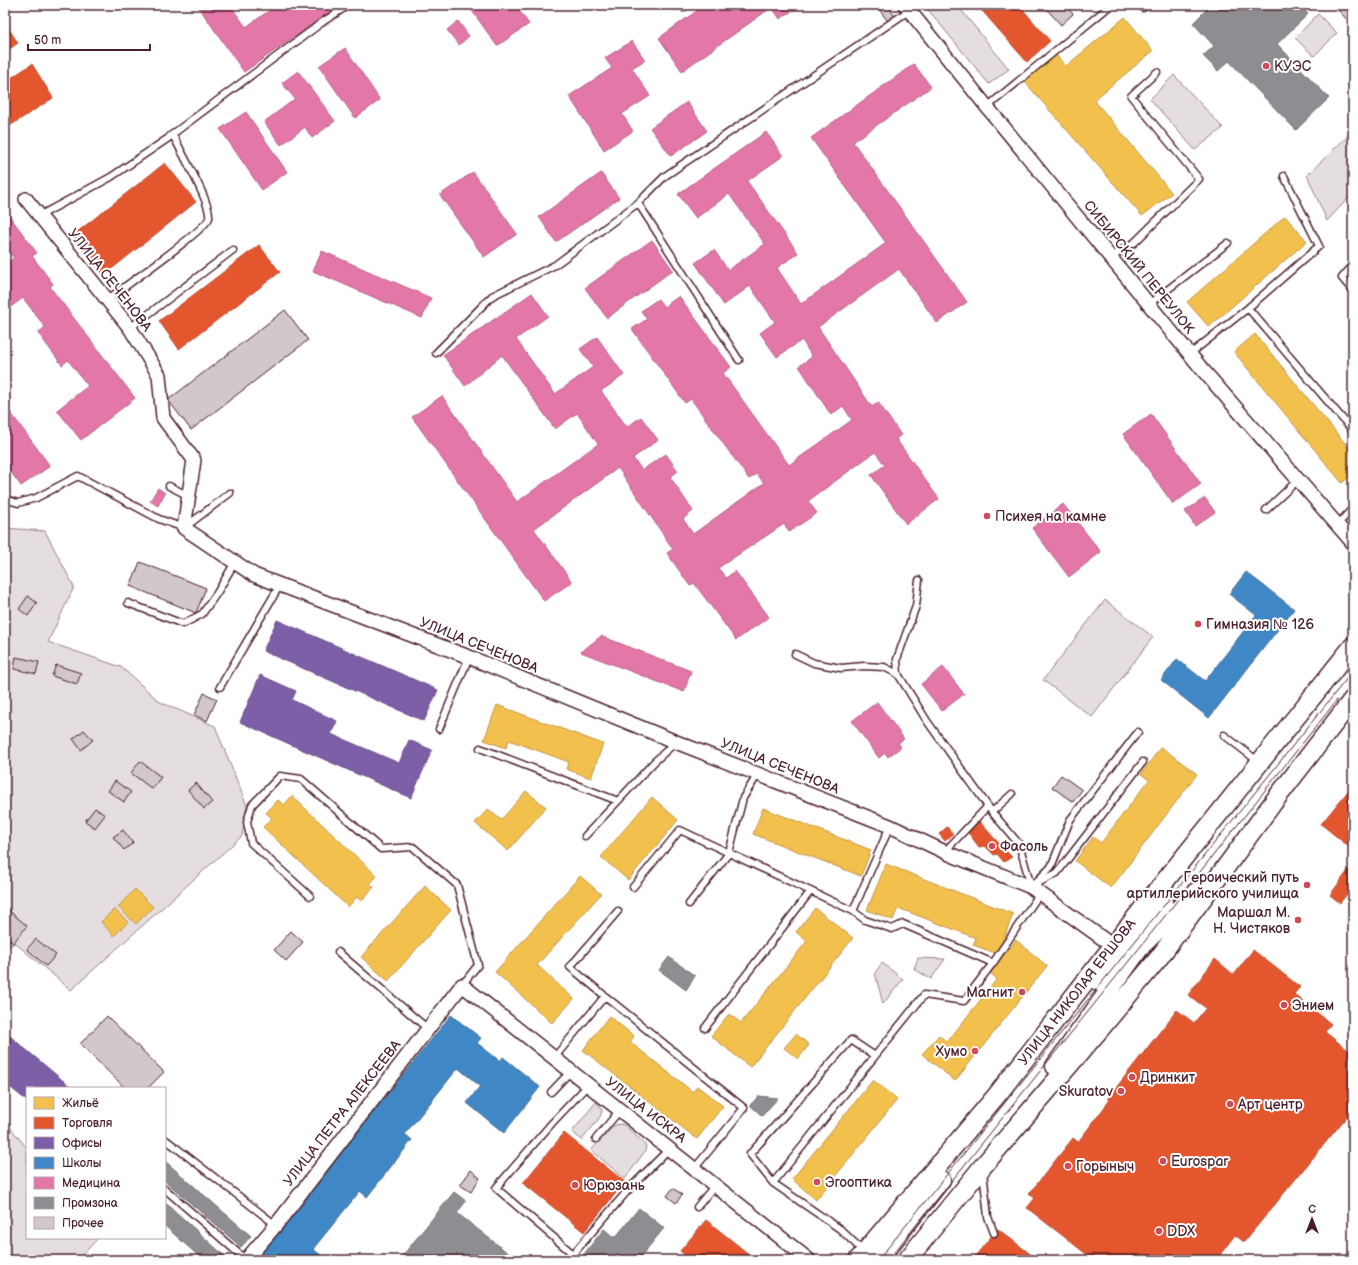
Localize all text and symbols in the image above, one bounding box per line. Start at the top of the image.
scale bar [28,26,150,52]
text: 50 m [34,33,61,48]
place label: КУЭС [1274,58,1312,75]
marker: КУЭС [1261,61,1271,71]
street label: СИБИРСКИЙ ПЕРЕУЛОК [1080,197,1199,338]
street label: УЛИЦА СЕЧЕНОВА [64,225,156,335]
place label: Психея на камне [995,508,1106,525]
marker: Психея на камне [982,511,992,521]
street label: УЛИЦА СЕЧЕНОВА [417,613,541,677]
place label: Гимназия № 126 [1206,616,1315,633]
marker: Гимназия № 126 [1193,619,1203,629]
street label: УЛИЦА СЕЧЕНОВА [718,734,842,798]
place label: Фасоль [1000,838,1048,855]
marker: Фасоль [987,841,997,851]
place label: Героический путь артиллерийского училища [1127,869,1300,902]
marker: Героический путь артиллерийского училища [1302,880,1312,890]
place label: Маршал М. Н. Чистяков [1213,904,1291,937]
street label: УЛИЦА НИКОЛАЯ ЕРШОВА [1015,915,1140,1068]
marker: Маршал М. Н. Чистяков [1293,915,1303,925]
place label: Магнит [966,984,1014,1001]
marker: Магнит [1017,987,1027,997]
place label: Энием [1292,997,1334,1014]
marker: Энием [1279,1000,1289,1010]
street label: УЛИЦА ПЕТРА АЛЕКСЕЕВА [280,1036,405,1189]
place label: Хумо [936,1043,967,1060]
marker: Хумо [970,1046,980,1056]
place label: Дринкит [1140,1069,1196,1086]
marker: Дринкит [1127,1072,1137,1082]
street label: УЛИЦА ИСКРА [602,1073,690,1147]
place label: Skuratov [1059,1083,1113,1100]
marker: Skuratov [1116,1086,1126,1096]
legend [26,1087,166,1239]
text: Жильё [62,1096,99,1111]
place label: Арт центр [1237,1096,1303,1113]
marker: Арт центр [1225,1099,1235,1109]
text: Торговля [62,1116,113,1131]
text: Офисы [62,1136,102,1151]
place label: Eurospar [1171,1153,1229,1170]
text: Школы [62,1156,101,1171]
marker: Eurospar [1158,1156,1168,1166]
place label: Горыныч [1076,1158,1134,1175]
marker: Горыныч [1063,1161,1073,1171]
place label: Эгооптика [825,1174,893,1191]
text: Медицина [62,1176,120,1191]
place label: Юрюзань [583,1177,645,1194]
marker: Эгооптика [812,1177,822,1187]
marker: Юрюзань [570,1180,580,1190]
text: Промзона [62,1196,118,1211]
north arrow [1292,1199,1332,1239]
text: С [1308,1203,1316,1216]
text: Прочее [62,1216,104,1231]
place label: DDX [1167,1223,1195,1240]
marker: DDX [1154,1226,1164,1236]

